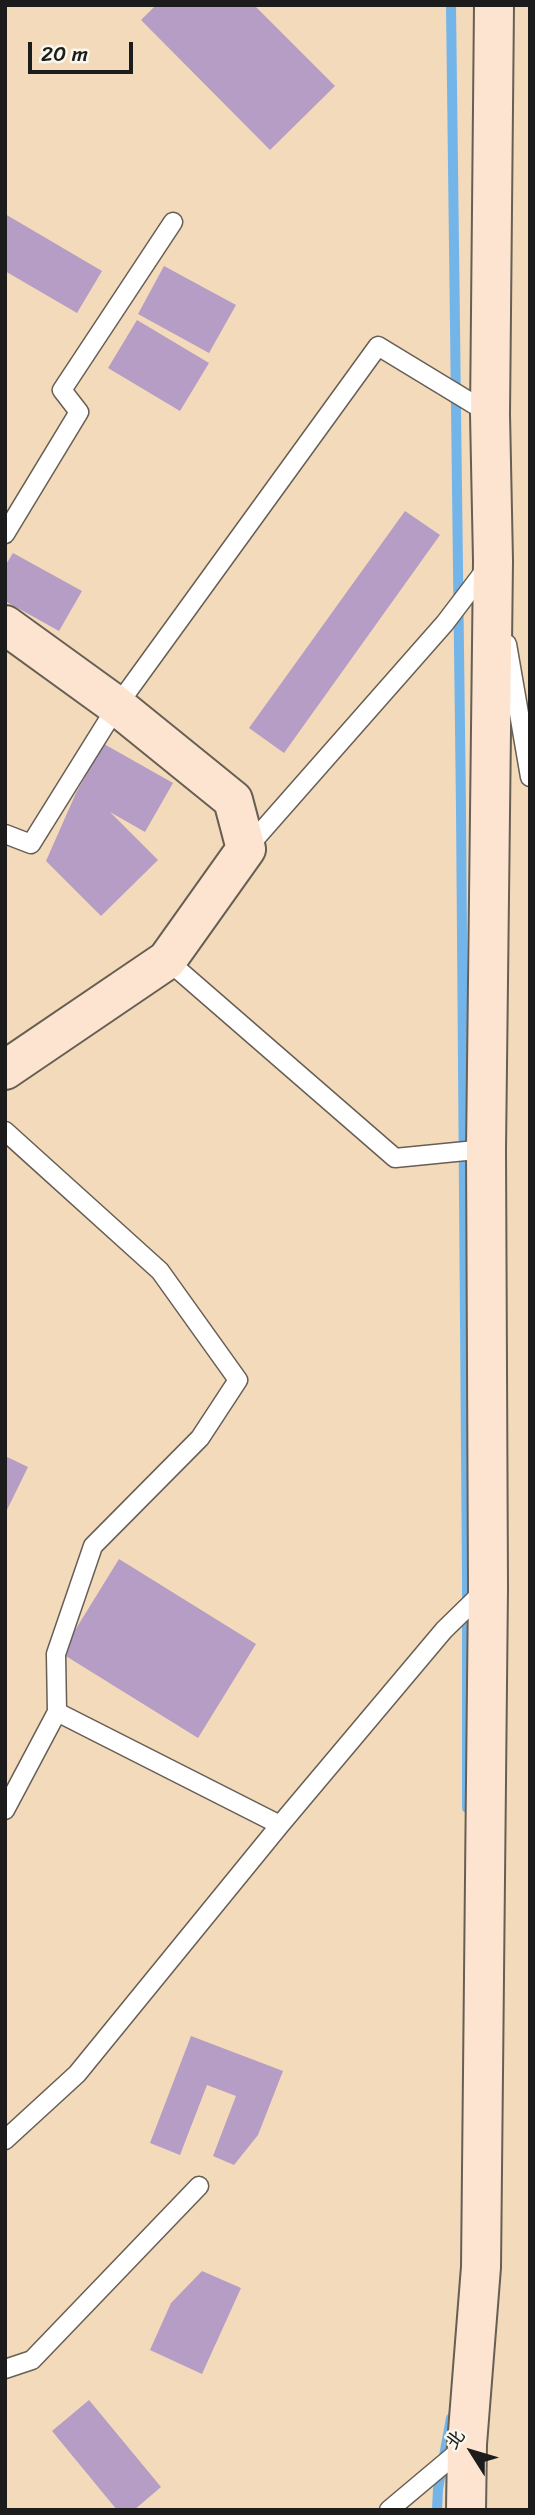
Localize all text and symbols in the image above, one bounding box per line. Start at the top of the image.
scale bar [32,28,136,72]
text: 20 m [41,35,88,73]
north arrow [437,2417,507,2487]
text: 北 [436,2422,474,2457]

